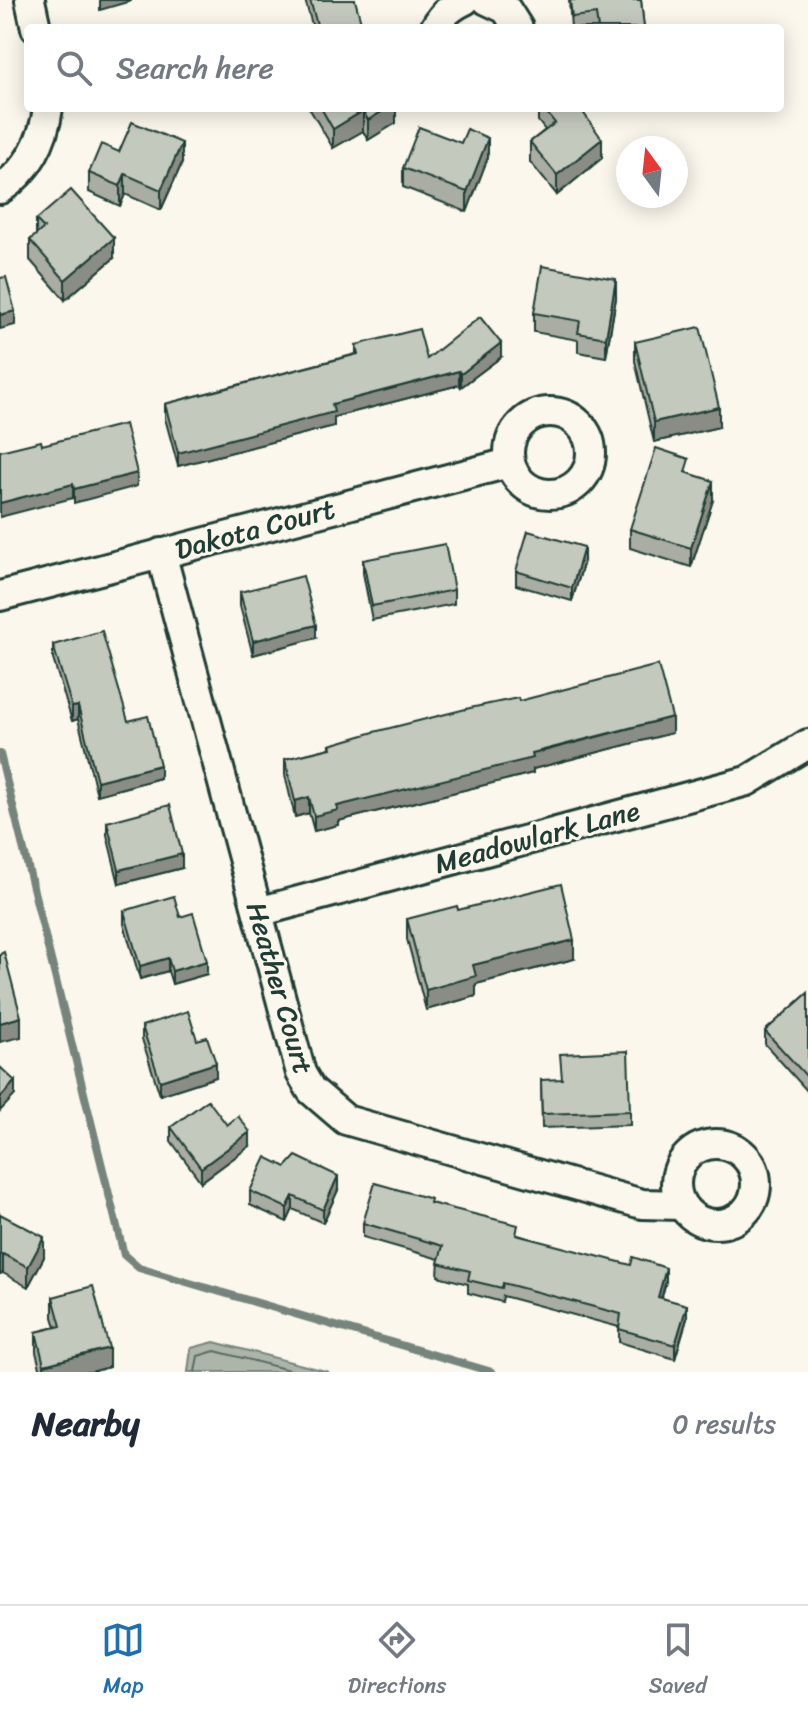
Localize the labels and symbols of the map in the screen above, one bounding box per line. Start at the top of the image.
north arrow [616,136,688,208]
street label: Dakota Court [170,484,340,574]
street label: Meadowlark Lane [429,786,645,888]
street label: Heather Court [232,896,328,1080]

